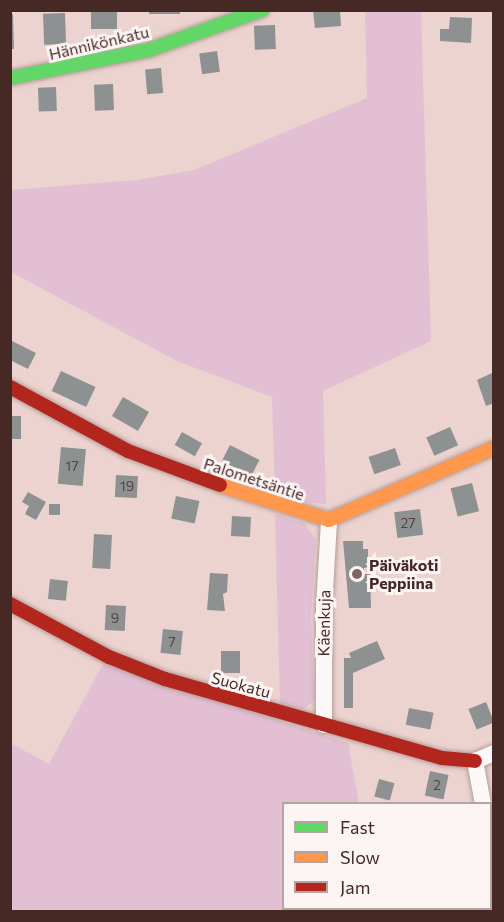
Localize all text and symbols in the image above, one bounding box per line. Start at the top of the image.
street label: Hännikönkatu [47,22,151,64]
street label: Palometsäntie [201,454,307,504]
house number: 17 [65,458,79,474]
house number: 19 [120,478,134,494]
house number: 27 [400,515,416,531]
place label: Päiväkoti Peppiina [369,555,439,593]
marker: Päiväkoti Peppiina [350,567,364,581]
street label: Käenkuja [314,589,334,657]
house number: 9 [111,610,119,626]
house number: 7 [168,634,176,650]
street label: Suokatu [209,668,273,702]
house number: 2 [433,777,441,793]
legend [282,802,492,910]
text: Fast [340,816,375,838]
text: Slow [340,846,380,868]
text: Jam [340,876,370,898]

